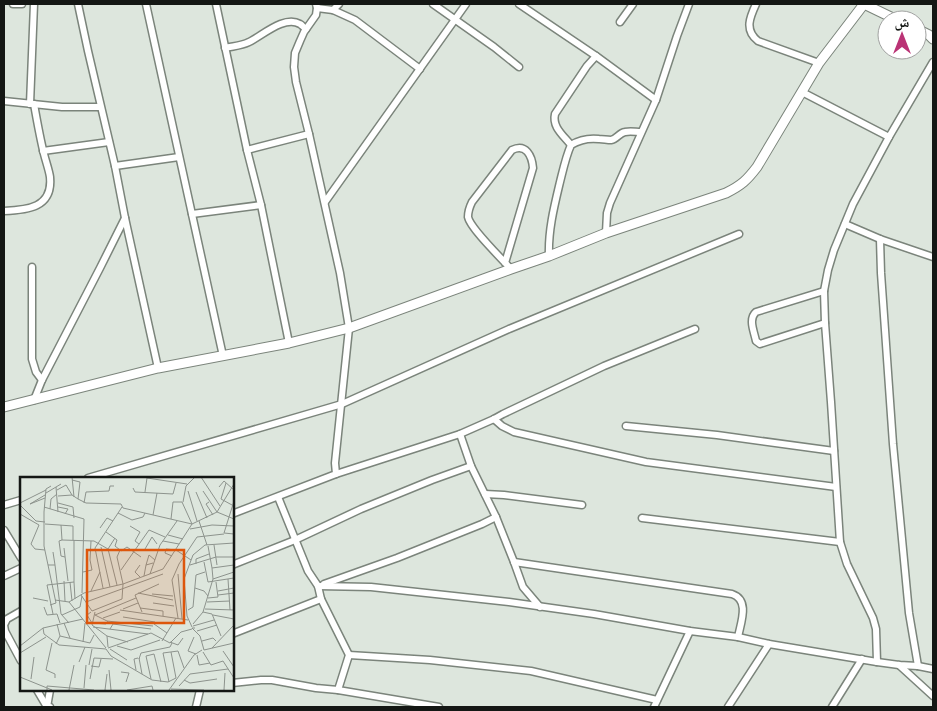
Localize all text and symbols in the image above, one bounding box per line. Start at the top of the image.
north arrow [877,10,927,60]
text: ش [895,14,910,31]
inset map [20,477,234,691]

